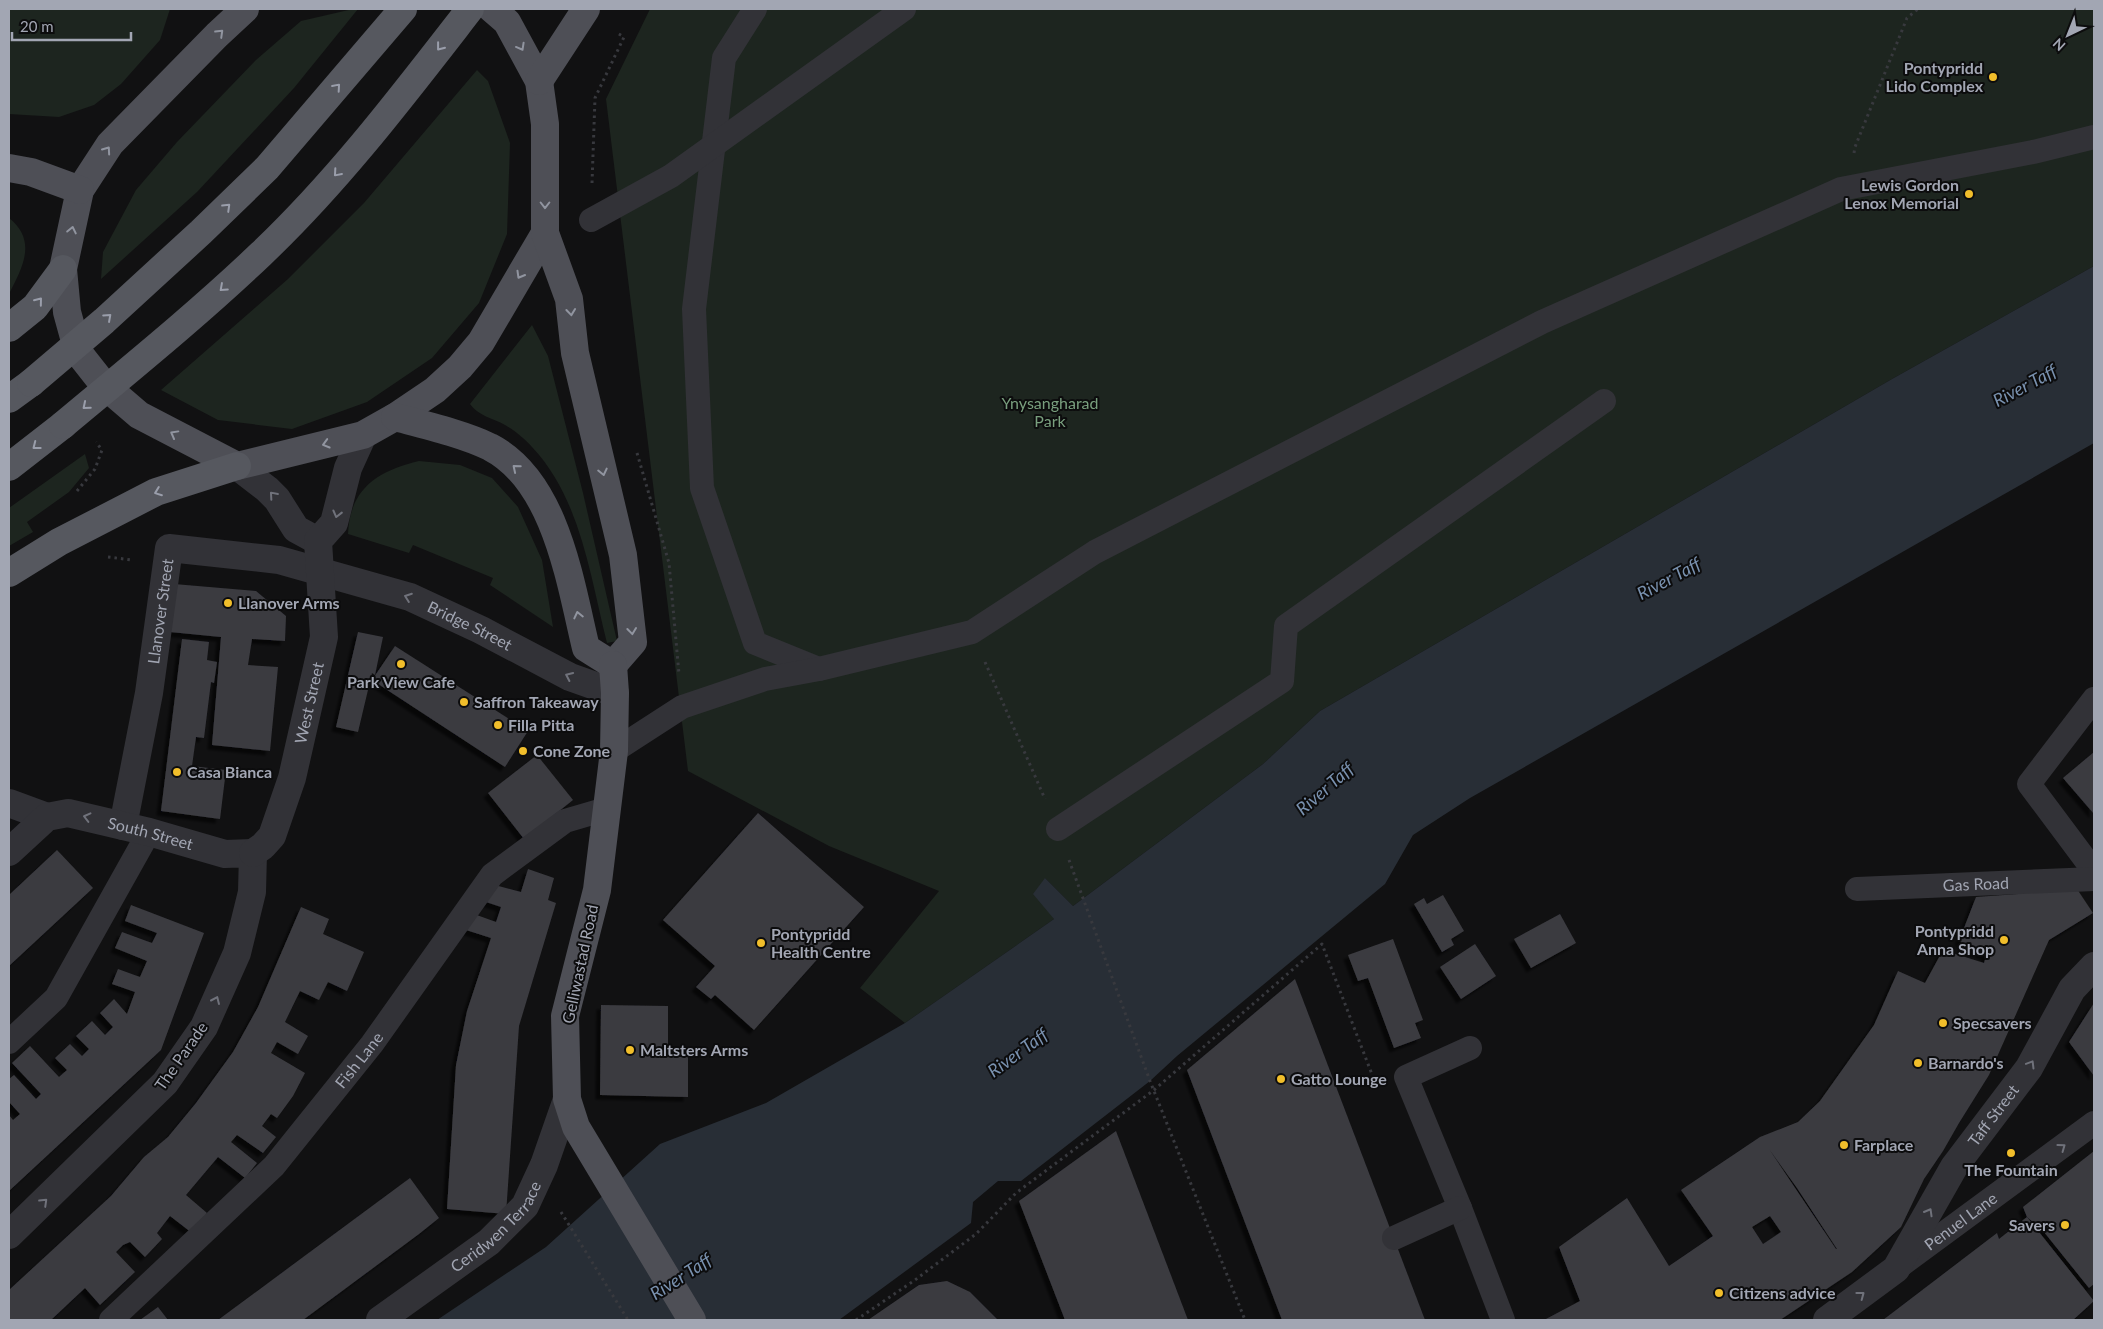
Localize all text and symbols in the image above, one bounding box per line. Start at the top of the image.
scale bar [12,10,131,42]
north arrow [2043,10,2093,60]
text: 20 m [20,17,54,35]
one-way arrow [214,30,223,39]
text: N [2049,35,2069,55]
one-way arrow [437,41,446,51]
one-way arrow [515,42,525,51]
place label: Pontypridd Lido Complex [1886,58,1984,95]
marker: Pontypridd Lido Complex [1987,71,1999,83]
one-way arrow [331,83,340,92]
one-way arrow [101,146,110,156]
one-way arrow [334,168,343,177]
place label: Lewis Gordon Lenox Memorial [1844,175,1959,212]
marker: Lewis Gordon Lenox Memorial [1963,188,1975,200]
one-way arrow [540,202,550,209]
one-way arrow [222,204,231,213]
one-way arrow [66,225,77,234]
one-way arrow [516,269,526,278]
one-way arrow [219,283,228,292]
one-way arrow [33,298,41,307]
one-way arrow [565,309,576,317]
one-way arrow [102,314,111,323]
water label: River Taff [1989,359,2061,411]
park label: Ynysangharad Park [1001,393,1099,430]
one-way arrow [83,400,92,409]
one-way arrow [170,430,179,440]
one-way arrow [322,439,330,449]
one-way arrow [33,441,42,449]
one-way arrow [513,464,522,473]
one-way arrow [597,467,608,476]
one-way arrow [154,485,163,496]
one-way arrow [270,492,279,501]
one-way arrow [332,509,343,518]
water label: River Taff [1633,552,1705,604]
street label: Llanover Street [143,557,176,665]
place label: Llanover Arms [238,593,340,612]
one-way arrow [404,593,413,603]
marker: Llanover Arms [222,597,234,609]
street label: Bridge Street [425,597,516,654]
one-way arrow [573,611,584,620]
one-way arrow [626,628,637,636]
marker: Park View Cafe [395,658,407,670]
street label: West Street [290,660,327,745]
place label: Park View Cafe [347,672,456,691]
one-way arrow [565,672,574,682]
place label: Saffron Takeaway [474,692,599,711]
marker: Saffron Takeaway [458,696,470,708]
place label: Filla Pitta [508,715,574,734]
marker: Filla Pitta [492,719,504,731]
place label: Cone Zone [533,741,611,760]
marker: Cone Zone [517,745,529,757]
water label: River Taff [1291,757,1358,819]
place label: Casa Bianca [187,762,272,781]
marker: Casa Bianca [171,766,183,778]
one-way arrow [82,812,91,823]
street label: South Street [106,813,196,853]
street label: Gas Road [1942,873,2009,894]
street label: Gelliwastad Road [558,903,601,1025]
place label: Pontypridd Anna Shop [1915,921,1994,958]
place label: Pontypridd Health Centre [771,924,871,961]
marker: Pontypridd Anna Shop [1998,934,2010,946]
marker: Pontypridd Health Centre [755,937,767,949]
one-way arrow [210,996,221,1005]
place label: Specsavers [1953,1013,2032,1032]
marker: Specsavers [1937,1017,1949,1029]
street label: The Parade [150,1018,211,1094]
water label: River Taff [983,1022,1053,1081]
street label: Fish Lane [330,1028,387,1092]
place label: Maltsters Arms [640,1040,748,1059]
marker: Maltsters Arms [624,1044,636,1056]
place label: Barnardo's [1928,1053,2004,1072]
marker: Barnardo's [1912,1057,1924,1069]
one-way arrow [2024,1060,2034,1069]
place label: Gatto Lounge [1291,1069,1387,1088]
marker: Gatto Lounge [1275,1073,1287,1085]
street label: Taff Street [1963,1080,2022,1149]
place label: Farplace [1854,1135,1914,1154]
marker: Farplace [1838,1139,1850,1151]
one-way arrow [2056,1144,2066,1153]
marker: The Fountain [2005,1147,2017,1159]
place label: The Fountain [1964,1160,2058,1179]
street label: Ceridwen Terrace [446,1178,544,1276]
street label: Penuel Lane [1920,1188,2000,1254]
one-way arrow [38,1199,47,1208]
one-way arrow [1922,1208,1932,1217]
place label: Savers [2009,1215,2055,1234]
marker: Savers [2059,1219,2071,1231]
water label: River Taff [645,1248,716,1304]
place label: Citizens advice [1729,1283,1836,1302]
marker: Citizens advice [1713,1287,1725,1299]
one-way arrow [1855,1292,1864,1300]

